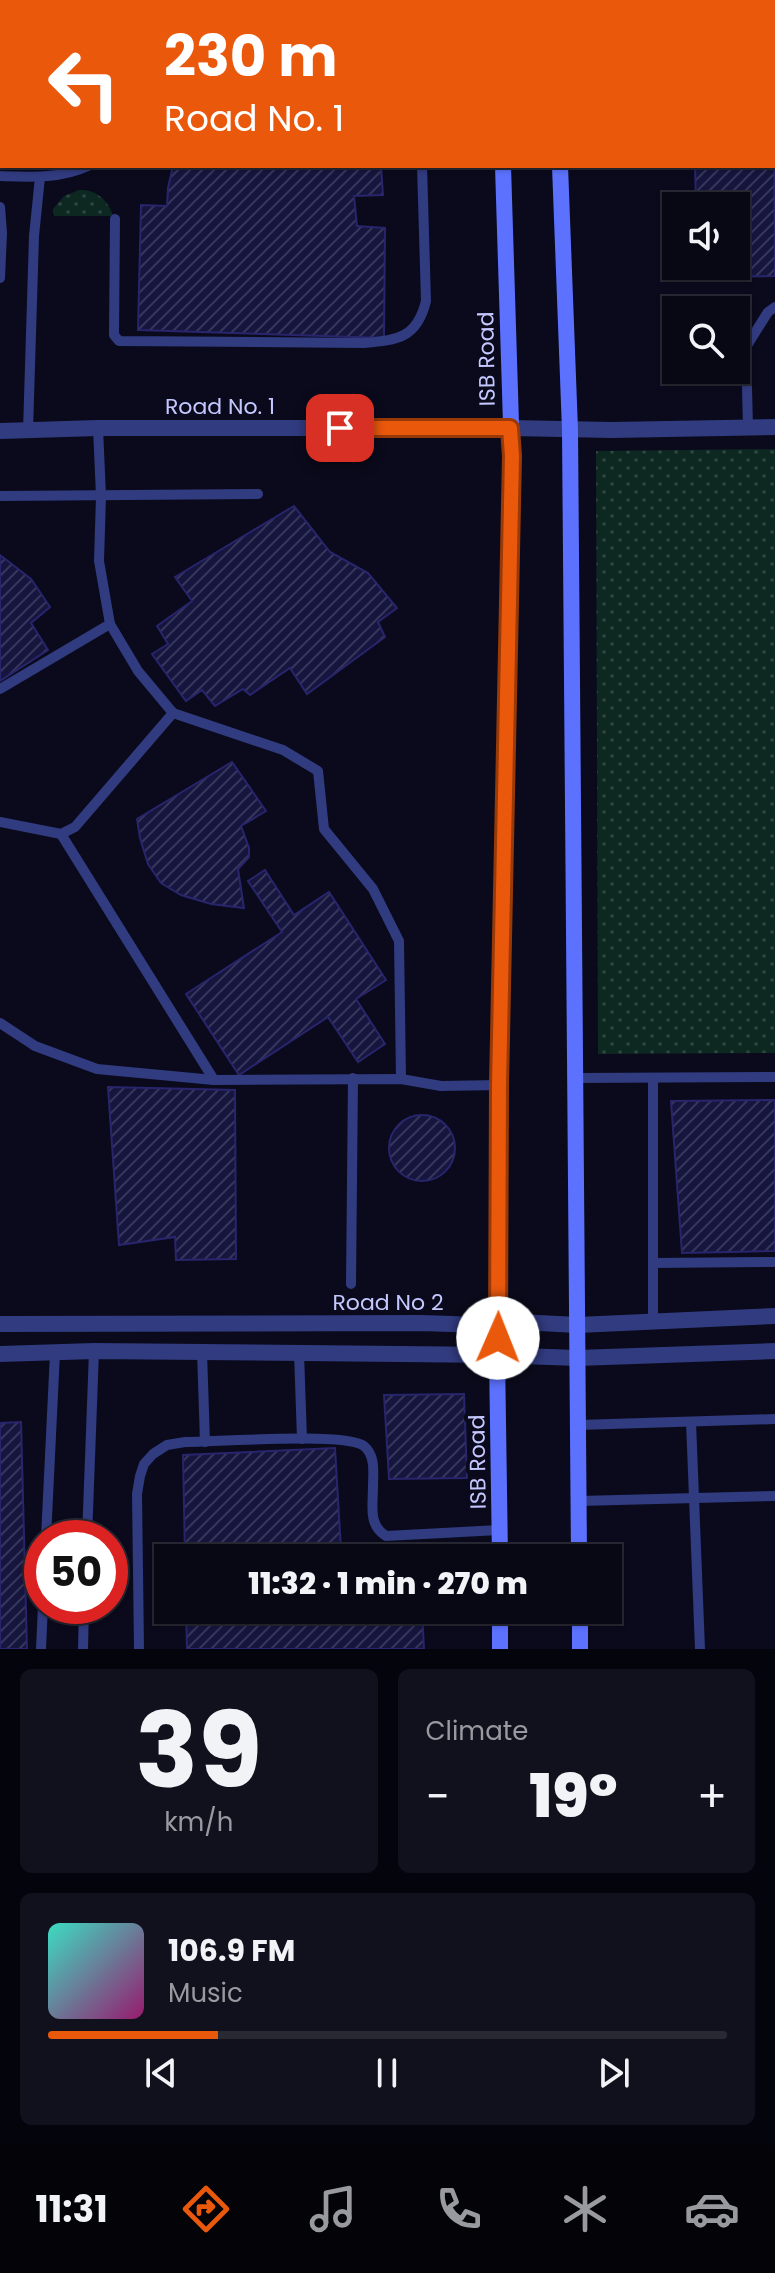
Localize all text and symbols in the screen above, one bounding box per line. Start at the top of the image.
text: 230 m [164,17,338,96]
icon: left [32,32,136,136]
text: Road No. 1 [164,93,344,144]
map controls [662,192,750,384]
button: sound [662,192,750,280]
button: search [662,296,750,384]
street label: ISB Road [470,311,503,407]
street label: Road No. 1 [165,391,275,422]
pin [306,394,374,462]
icon: arrive [318,406,362,450]
street label: Road No 2 [332,1287,444,1318]
position arrow [456,1296,540,1380]
street label: ISB Road [461,1414,494,1510]
speed limit sign: 50 [24,1520,128,1624]
text: 11:32 · 1 min · 270 m [248,1562,528,1605]
text: 39 [135,1678,262,1823]
text: Climate [426,1713,528,1749]
text: 19° [529,1754,618,1838]
text: − [426,1766,450,1827]
text: + [697,1766,727,1827]
text: km/h [164,1804,233,1840]
text: 106.9 FM [168,1929,295,1972]
text: Music [168,1975,243,2011]
icon: previous [139,2051,183,2095]
icon: pause [365,2051,409,2095]
icon: next [592,2051,636,2095]
icon: directions [178,2181,234,2237]
icon: music [305,2181,361,2237]
icon: phone [431,2181,487,2237]
icon: climate [557,2181,613,2237]
icon: car [684,2181,740,2237]
text: 11:31 [35,2184,108,2235]

